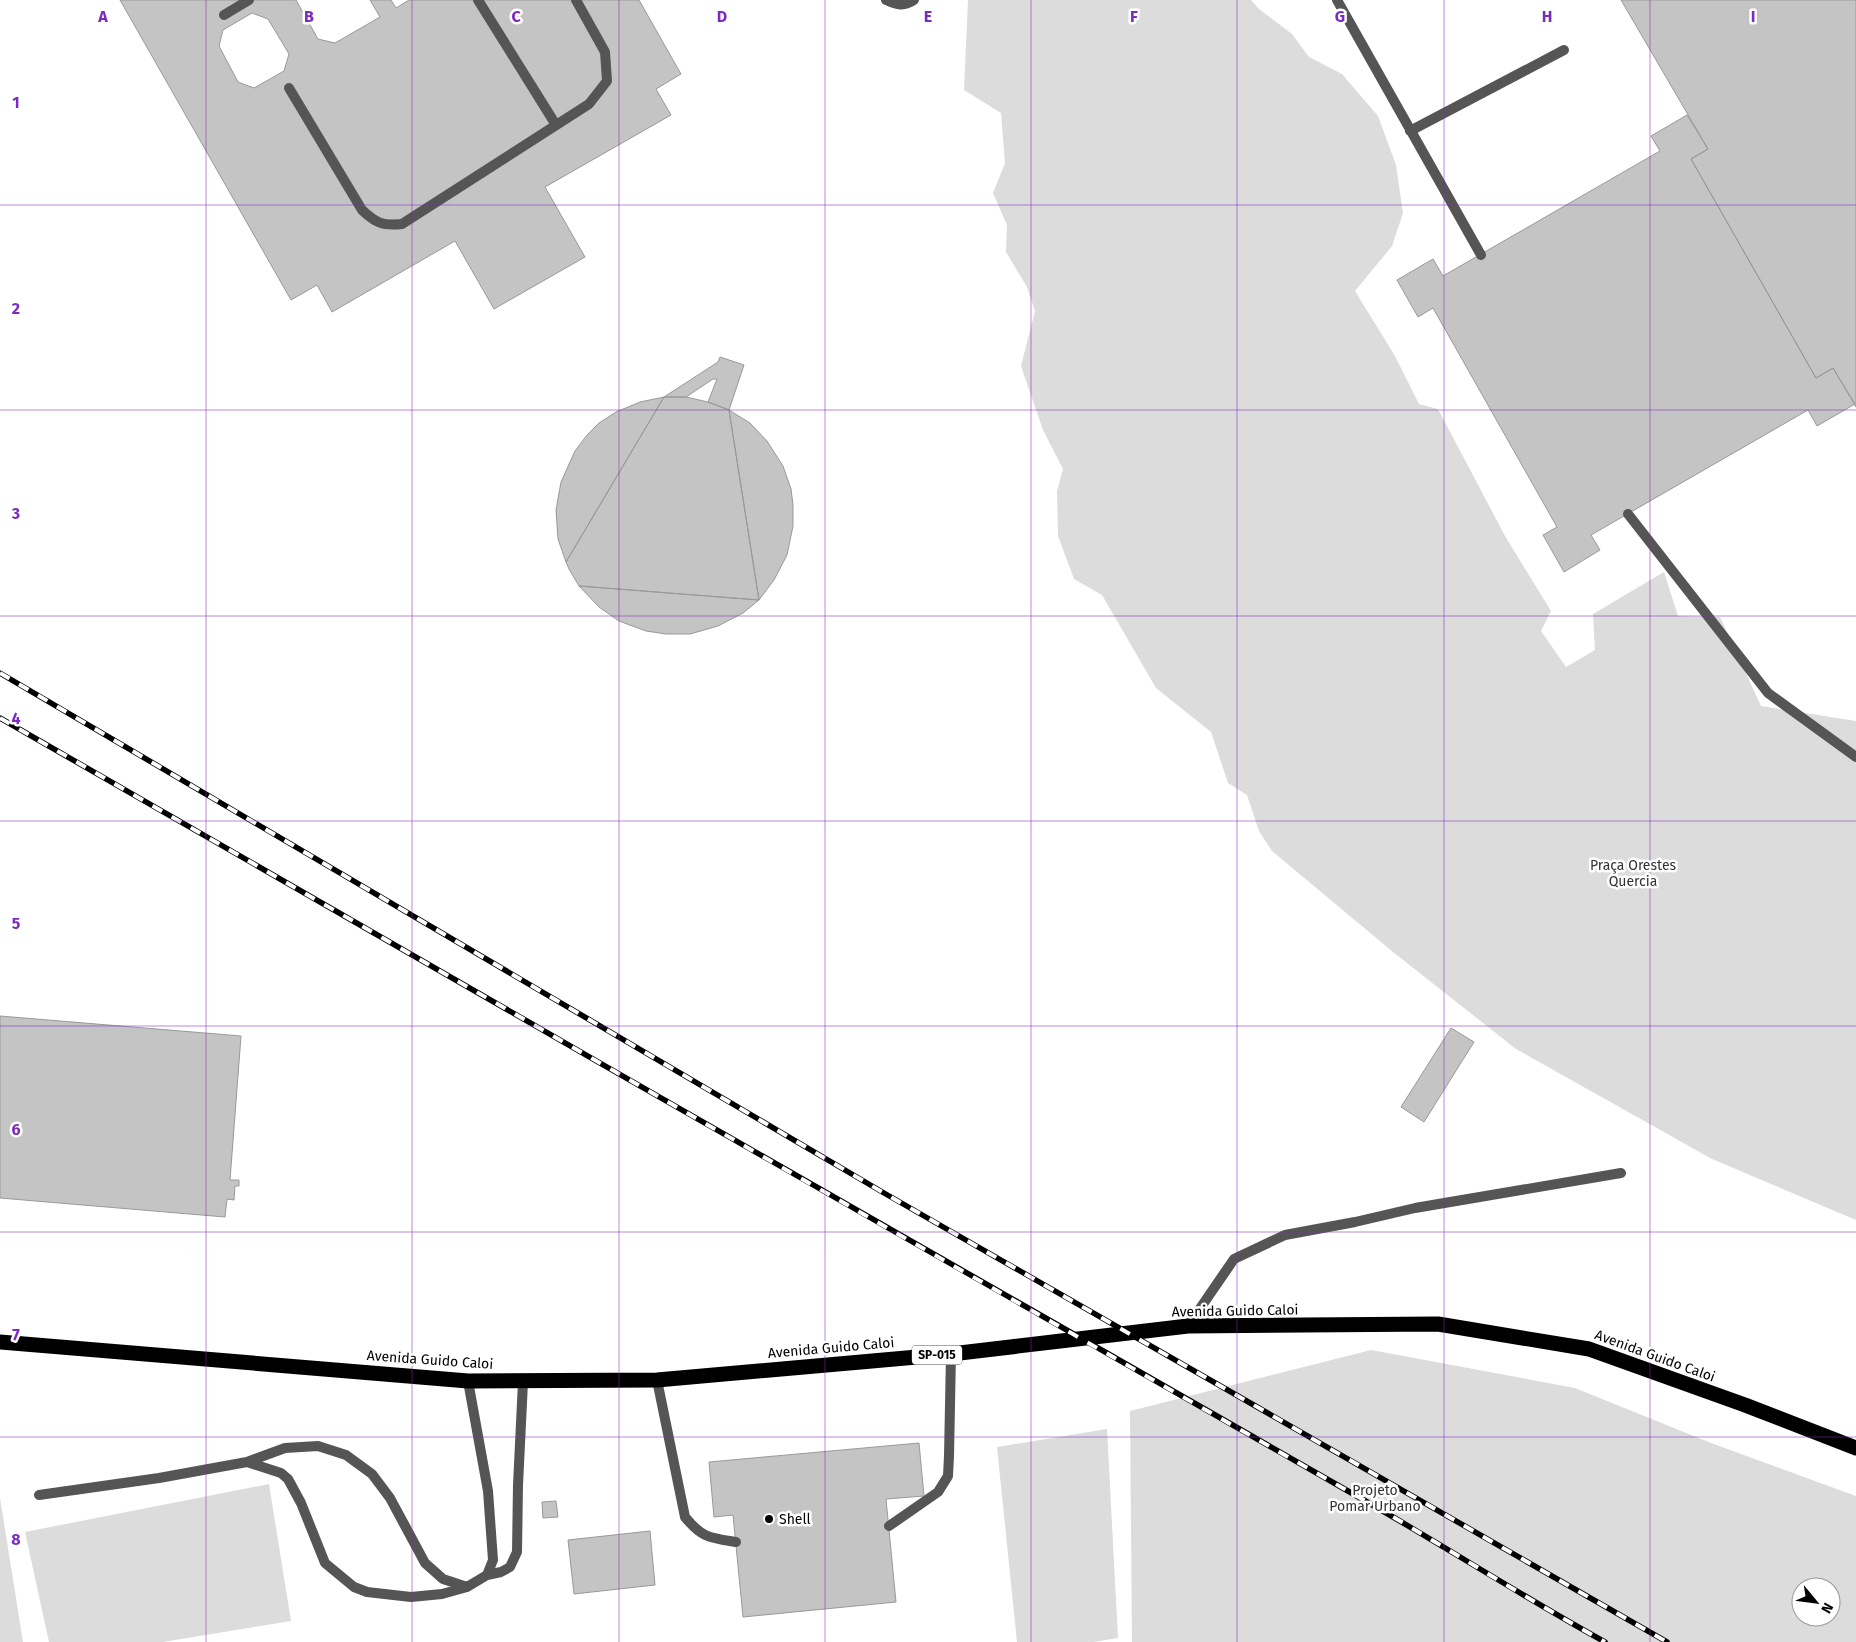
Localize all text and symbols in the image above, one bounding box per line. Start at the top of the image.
text: A [97,7,108,26]
text: B [304,7,314,26]
text: C [511,7,521,26]
text: D [717,7,727,26]
text: E [924,7,932,26]
text: F [1130,7,1138,26]
text: G [1335,7,1345,26]
text: H [1542,7,1552,26]
text: I [1751,7,1755,26]
text: 1 [12,93,20,112]
text: 2 [12,299,20,318]
text: 3 [11,504,20,523]
text: 4 [11,709,21,728]
park label: Praça Orestes Quercia [1590,857,1677,890]
text: 5 [12,914,21,933]
text: 6 [11,1120,21,1139]
street label: Avenida Guido Caloi [1171,1301,1299,1321]
text: 7 [12,1325,20,1344]
street label: Avenida Guido Caloi [1592,1326,1718,1386]
street label: Avenida Guido Caloi [767,1334,895,1362]
road number: SP-015 [912,1346,962,1364]
street label: Avenida Guido Caloi [366,1347,494,1373]
park label: Projeto Pomar Urbano [1329,1482,1421,1515]
place label: Shell [779,1511,811,1528]
marker: Shell [763,1513,775,1525]
text: 8 [11,1530,21,1549]
north arrow [1791,1577,1841,1627]
text: N [1817,1600,1837,1616]

